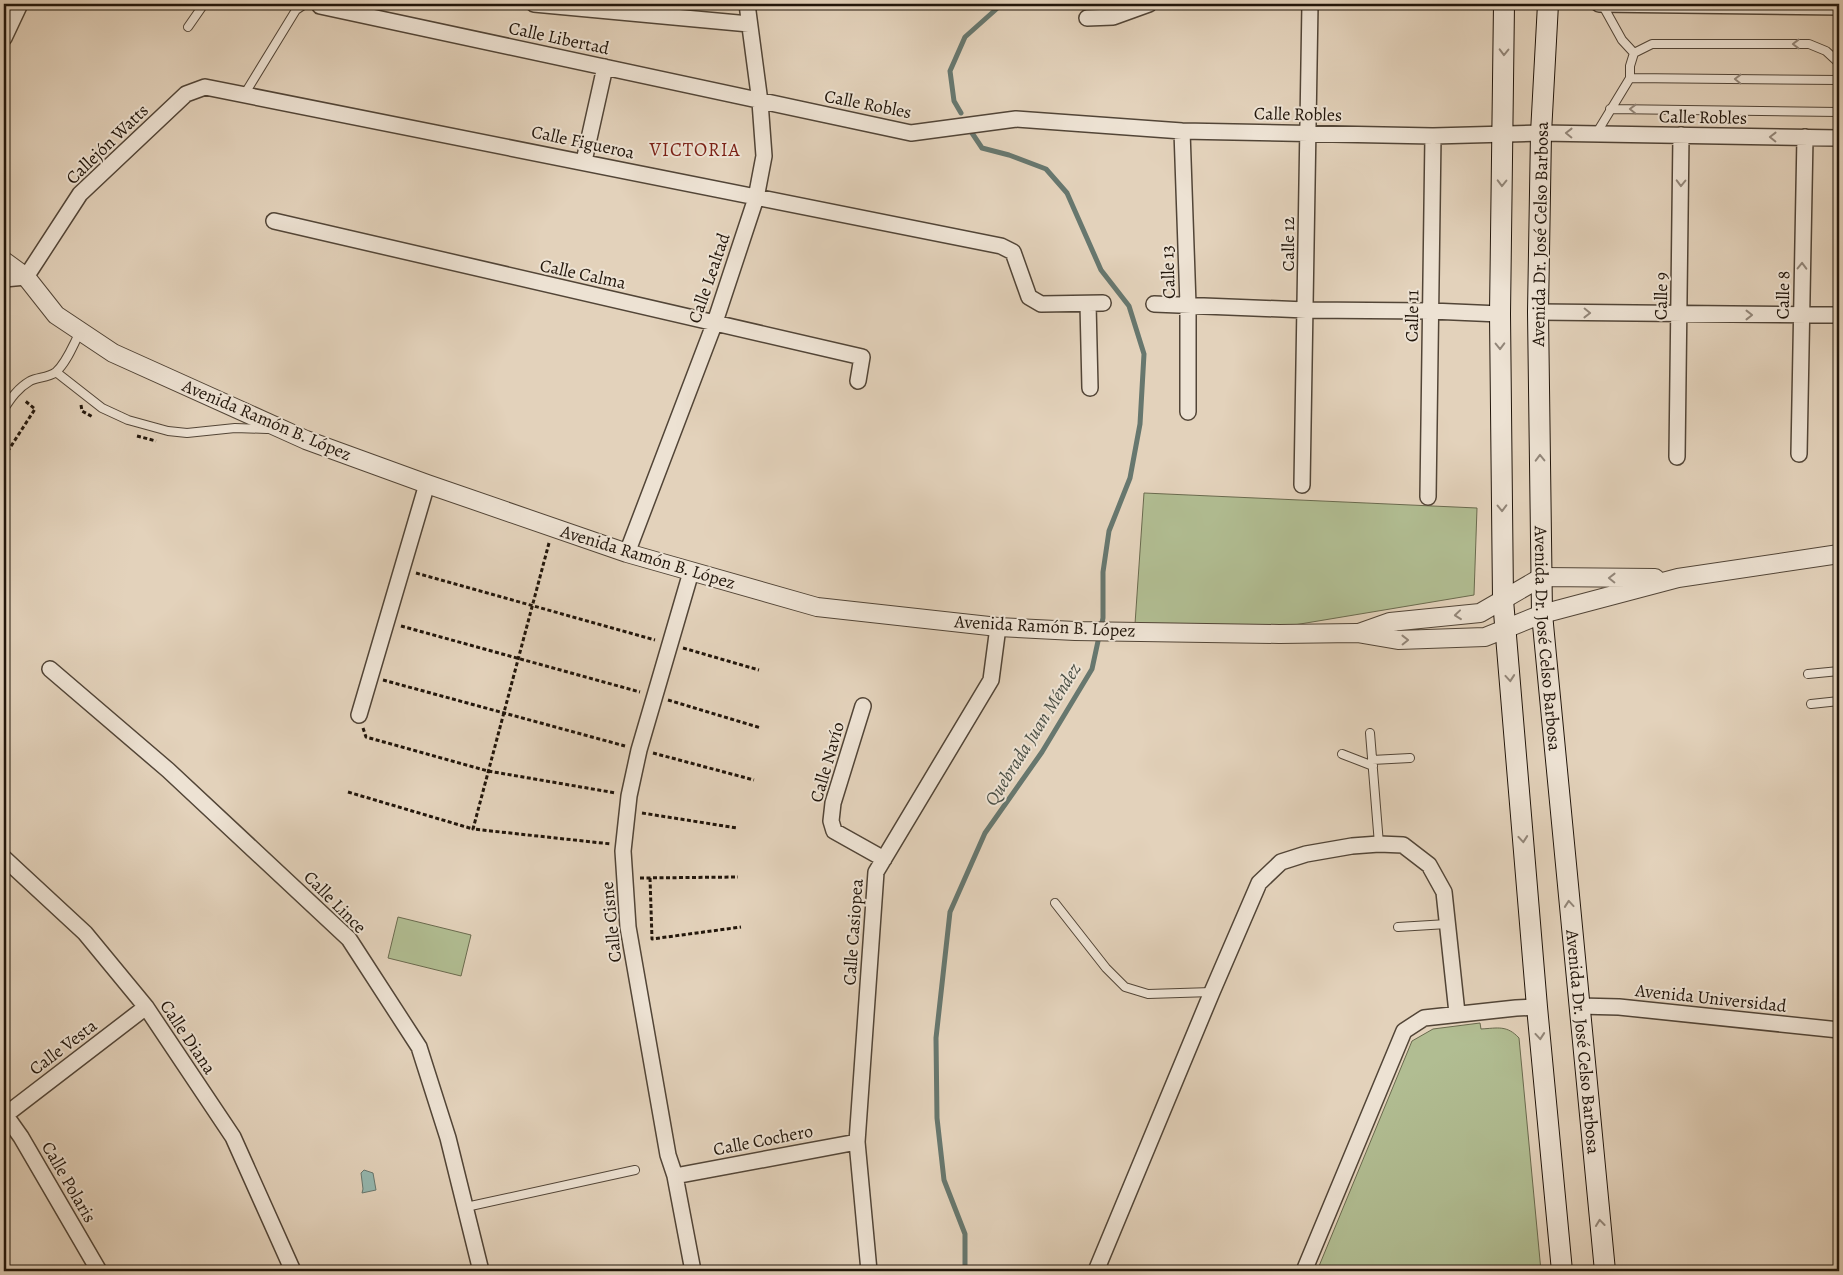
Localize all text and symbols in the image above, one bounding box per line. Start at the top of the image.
street label: Calle Libertad [506,16,612,60]
one-way arrow [1792,39,1800,49]
one-way arrow [1499,49,1509,57]
one-way arrow [1734,74,1742,84]
street label: Calle Robles [822,84,914,124]
street label: Callejón Watts [60,98,154,190]
street label: Calle Robles [1254,101,1342,127]
one-way arrow [1629,104,1637,115]
street label: Calle Robles [1659,104,1747,130]
street label: Calle Figueroa [529,119,637,165]
street label: Avenida Dr. José Celso Barbosa [1526,121,1554,348]
one-way arrow [1564,128,1572,138]
one-way arrow [1769,131,1777,142]
district label: VICTORIA [648,137,741,163]
one-way arrow [1497,180,1507,187]
one-way arrow [1676,180,1686,188]
street label: Calle 12 [1276,216,1300,271]
street label: Calle Lealtad [682,229,736,326]
street label: Calle 13 [1155,245,1181,299]
street label: Calle Calma [538,253,629,295]
one-way arrow [1797,262,1807,270]
street label: Calle 8 [1771,270,1795,320]
street label: Calle 9 [1649,272,1673,320]
street label: Calle 11 [1400,290,1424,342]
one-way arrow [1583,308,1591,318]
one-way arrow [1746,310,1753,320]
one-way arrow [1495,342,1505,350]
street label: Avenida Ramón B. López [178,373,355,467]
one-way arrow [1535,454,1545,462]
one-way arrow [1497,504,1507,512]
street label: Avenida Ramón B. López [557,519,738,595]
street label: Avenida Dr. José Celso Barbosa [1529,525,1567,753]
one-way arrow [1608,572,1616,583]
street label: Avenida Ramón B. López [953,609,1136,643]
one-way arrow [1454,610,1462,621]
one-way arrow [1402,635,1410,645]
water label: Quebrada Juan Méndez [978,658,1088,811]
one-way arrow [1504,674,1515,682]
street label: Calle Navío [804,719,850,805]
one-way arrow [1518,836,1529,844]
street label: Calle Lince [298,865,372,939]
street label: Calle Casiopea [837,877,869,986]
street label: Calle Cisne [595,880,627,964]
one-way arrow [1564,900,1575,908]
street label: Avenida Dr. José Celso Barbosa [1560,927,1606,1156]
street label: Avenida Universidad [1633,978,1788,1018]
street label: Calle Diana [154,995,222,1079]
street label: Calle Vesta [24,1013,102,1080]
one-way arrow [1534,1033,1545,1041]
street label: Calle Cochero [711,1119,815,1161]
street label: Calle Polaris [36,1137,102,1227]
one-way arrow [1595,1218,1606,1226]

